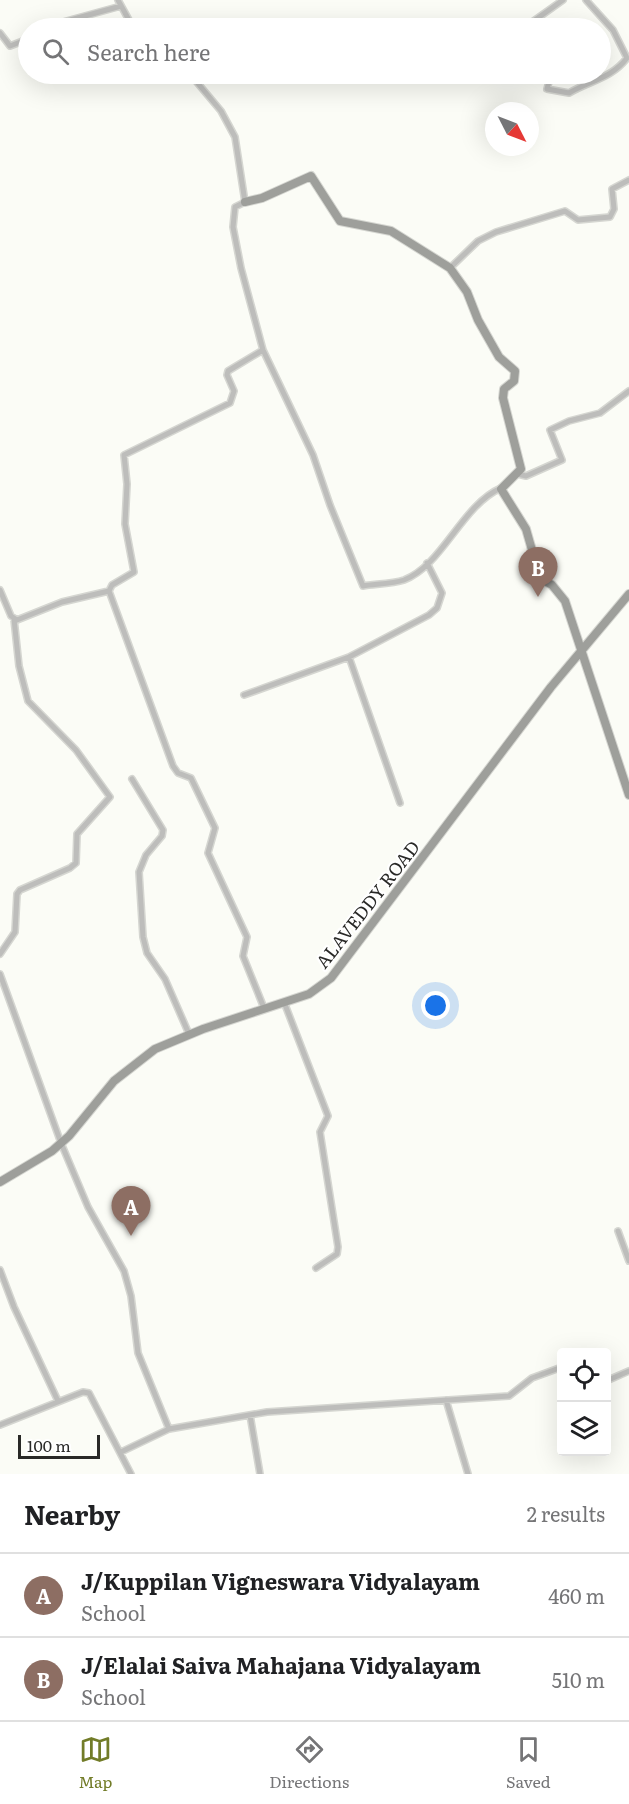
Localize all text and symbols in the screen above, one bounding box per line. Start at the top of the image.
search box [18,18,611,84]
icon: search [39,35,72,68]
text: Search here [87,35,210,68]
north arrow [485,102,539,156]
pin: B [518,548,558,597]
street label: ALAVEDDY ROAD [308,834,426,974]
your location [421,991,450,1020]
pin: A [112,1186,150,1236]
map controls [557,1348,611,1456]
button: locate [557,1348,611,1402]
button: layers [557,1402,611,1456]
scale bar [18,1432,100,1460]
text: 100 m [27,1433,71,1457]
text: Nearby [24,1494,120,1533]
text: 2 results [527,1498,605,1528]
text: J/Kuppilan Vigneswara Vidyalayam [81,1564,480,1597]
text: A [36,1580,51,1610]
text: 460 m [548,1580,605,1610]
text: School [81,1597,146,1627]
text: J/Elalai Saiva Mahajana Vidyalayam [81,1648,481,1681]
text: B [37,1664,50,1694]
text: 510 m [552,1664,605,1694]
text: School [81,1681,146,1711]
tab: Map [78,1733,112,1793]
tab: Directions [269,1733,349,1793]
tab: Saved [506,1733,551,1793]

